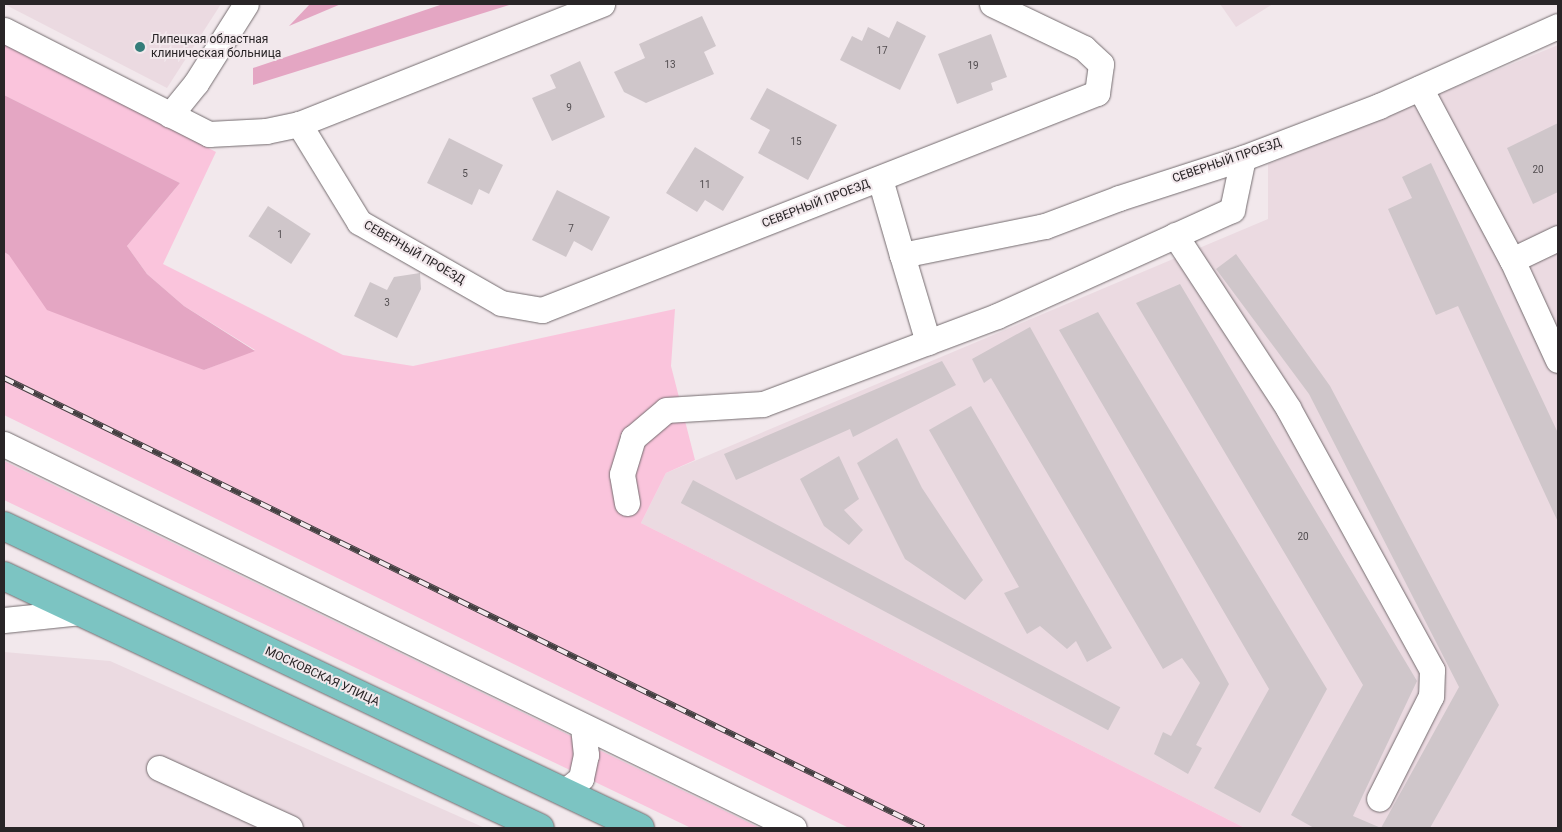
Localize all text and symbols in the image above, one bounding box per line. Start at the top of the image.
place label: Липецкая областная клиническая больница [151,33,281,61]
marker: Липецкая областная клиническая больница [133,40,147,54]
house number: 17 [876,45,888,57]
house number: 13 [664,59,676,71]
house number: 19 [967,60,979,72]
house number: 9 [566,102,572,114]
house number: 15 [790,136,802,148]
street label: СЕВЕРНЫЙ ПРОЕЗД [1171,136,1283,186]
house number: 20 [1532,164,1544,176]
house number: 5 [462,168,468,180]
street label: СЕВЕРНЫЙ ПРОЕЗД [760,177,872,231]
house number: 11 [699,179,711,191]
street label: СЕВЕРНЫЙ ПРОЕЗД [361,218,467,288]
house number: 7 [568,223,574,235]
house number: 1 [277,229,283,241]
house number: 3 [384,297,390,309]
house number: 20 [1297,531,1309,543]
street label: МОСКОВСКАЯ УЛИЦА [262,644,382,710]

